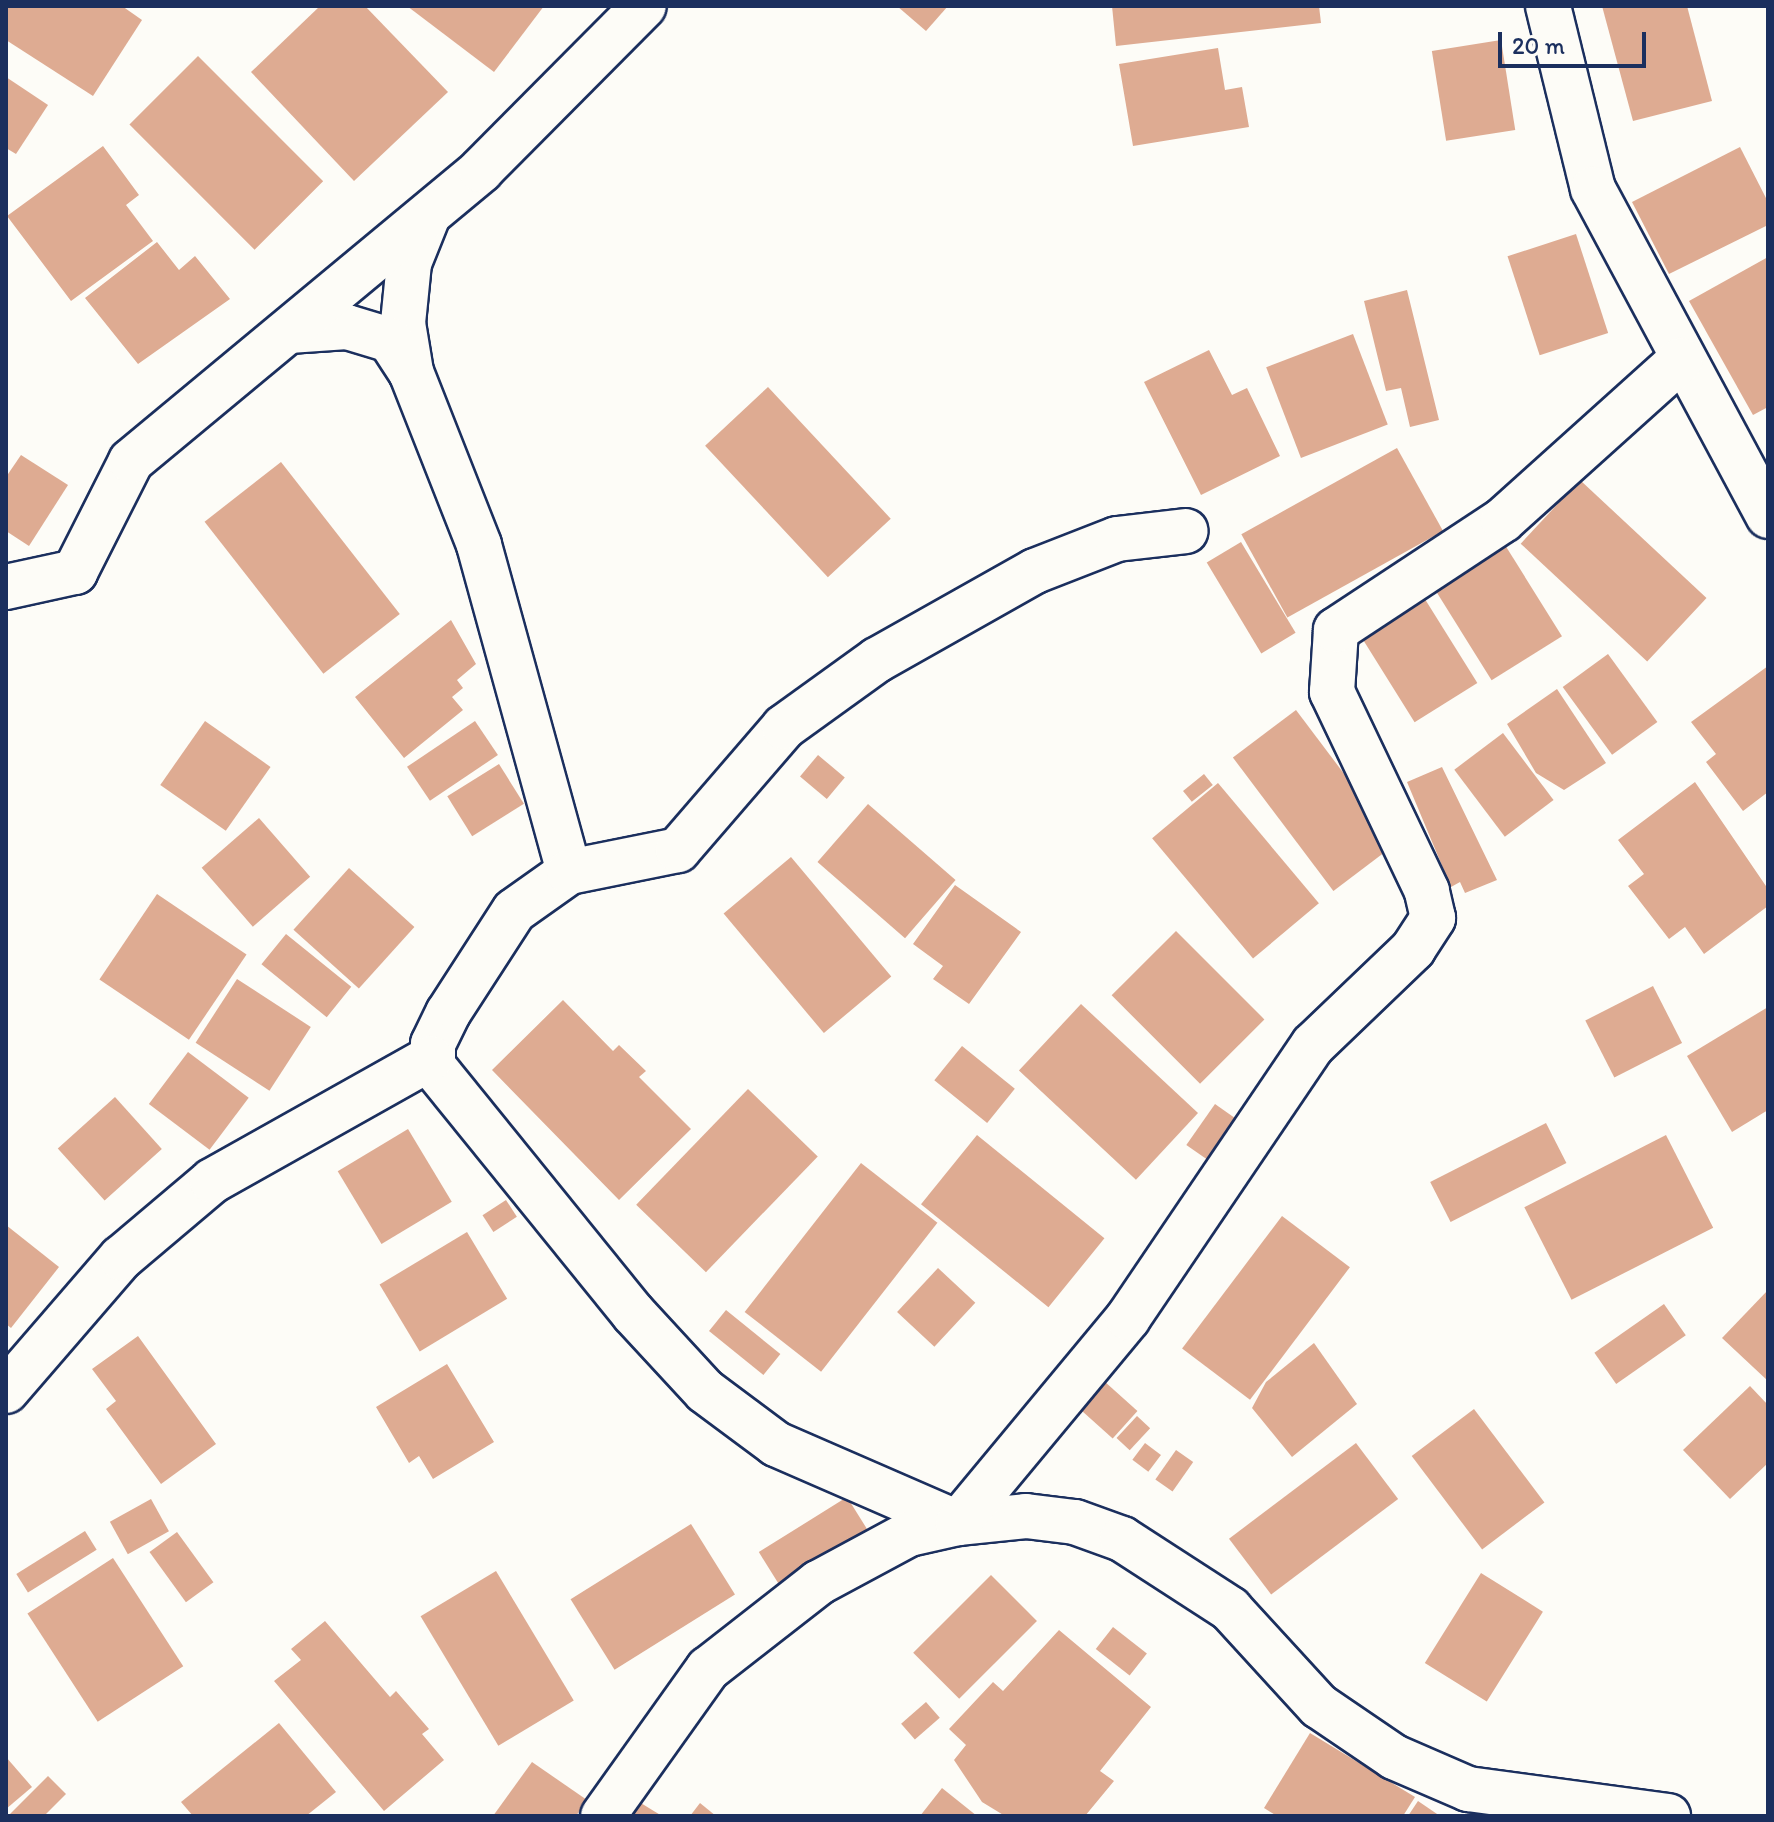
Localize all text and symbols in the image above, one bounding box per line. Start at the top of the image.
scale bar [1502,16,1650,66]
text: 20 m [1512,31,1565,60]

